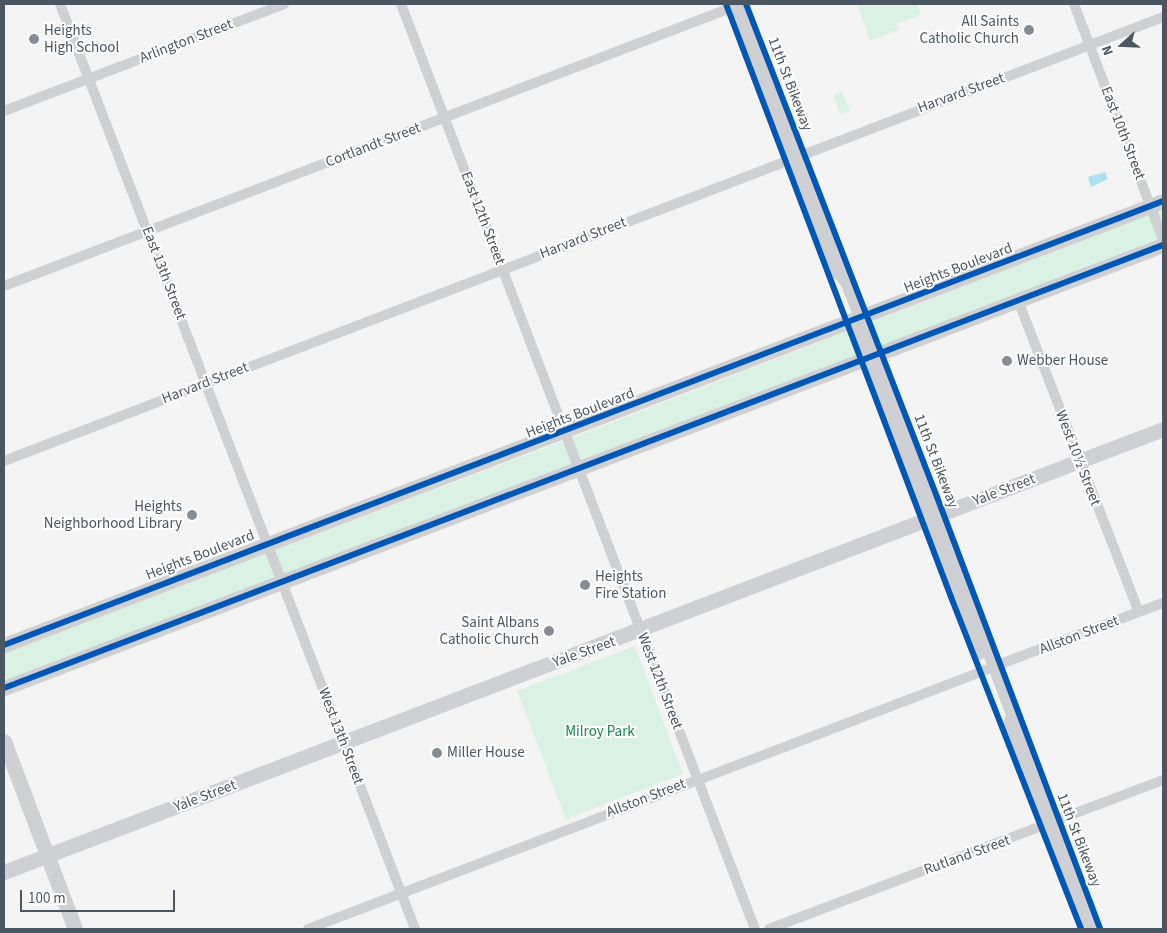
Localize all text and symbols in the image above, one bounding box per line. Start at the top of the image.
place label: All Saints Catholic Church [919,12,1019,47]
street label: Arlington Street [137,15,235,67]
north arrow [1097,20,1147,70]
place label: Heights High School [44,21,119,56]
marker: All Saints Catholic Church [1023,24,1035,36]
marker: Heights High School [28,33,40,45]
street label: 11th St Bikeway [764,34,816,134]
text: N [1097,42,1119,58]
street label: Harvard Street [915,69,1007,117]
street label: East 10th Street [1097,84,1149,182]
street label: Cortlandt Street [323,119,423,171]
street label: East 12th Street [457,169,509,267]
street label: Harvard Street [537,213,629,263]
street label: East 13th Street [138,224,190,322]
street label: Heights Boulevard [901,239,1015,297]
place label: Webber House [1017,352,1108,370]
marker: Webber House [1001,355,1013,367]
street label: Harvard Street [159,358,251,408]
street label: Heights Boulevard [523,384,637,442]
street label: West 10½ Street [1052,408,1104,508]
street label: 11th St Bikeway [910,411,962,511]
street label: Yale Street [970,470,1038,510]
place label: Heights Neighborhood Library [44,497,182,532]
marker: Heights Neighborhood Library [186,509,198,521]
street label: Heights Boulevard [143,526,257,584]
place label: Heights Fire Station [595,567,666,602]
marker: Heights Fire Station [579,579,591,591]
street label: Allston Street [1037,612,1121,658]
place label: Saint Albans Catholic Church [439,613,539,648]
marker: Saint Albans Catholic Church [543,625,555,637]
street label: West 12th Street [633,630,687,732]
street label: Yale Street [550,632,618,672]
street label: West 13th Street [314,685,368,787]
park label: Milroy Park [565,723,635,741]
place label: Miller House [447,744,525,762]
marker: Miller House [431,747,443,759]
street label: Allston Street [604,775,688,821]
street label: Yale Street [171,776,239,816]
street label: 11th St Bikeway [1053,790,1105,890]
street label: Rutland Street [922,831,1012,879]
scale bar [22,880,178,912]
text: 100 m [28,888,66,909]

